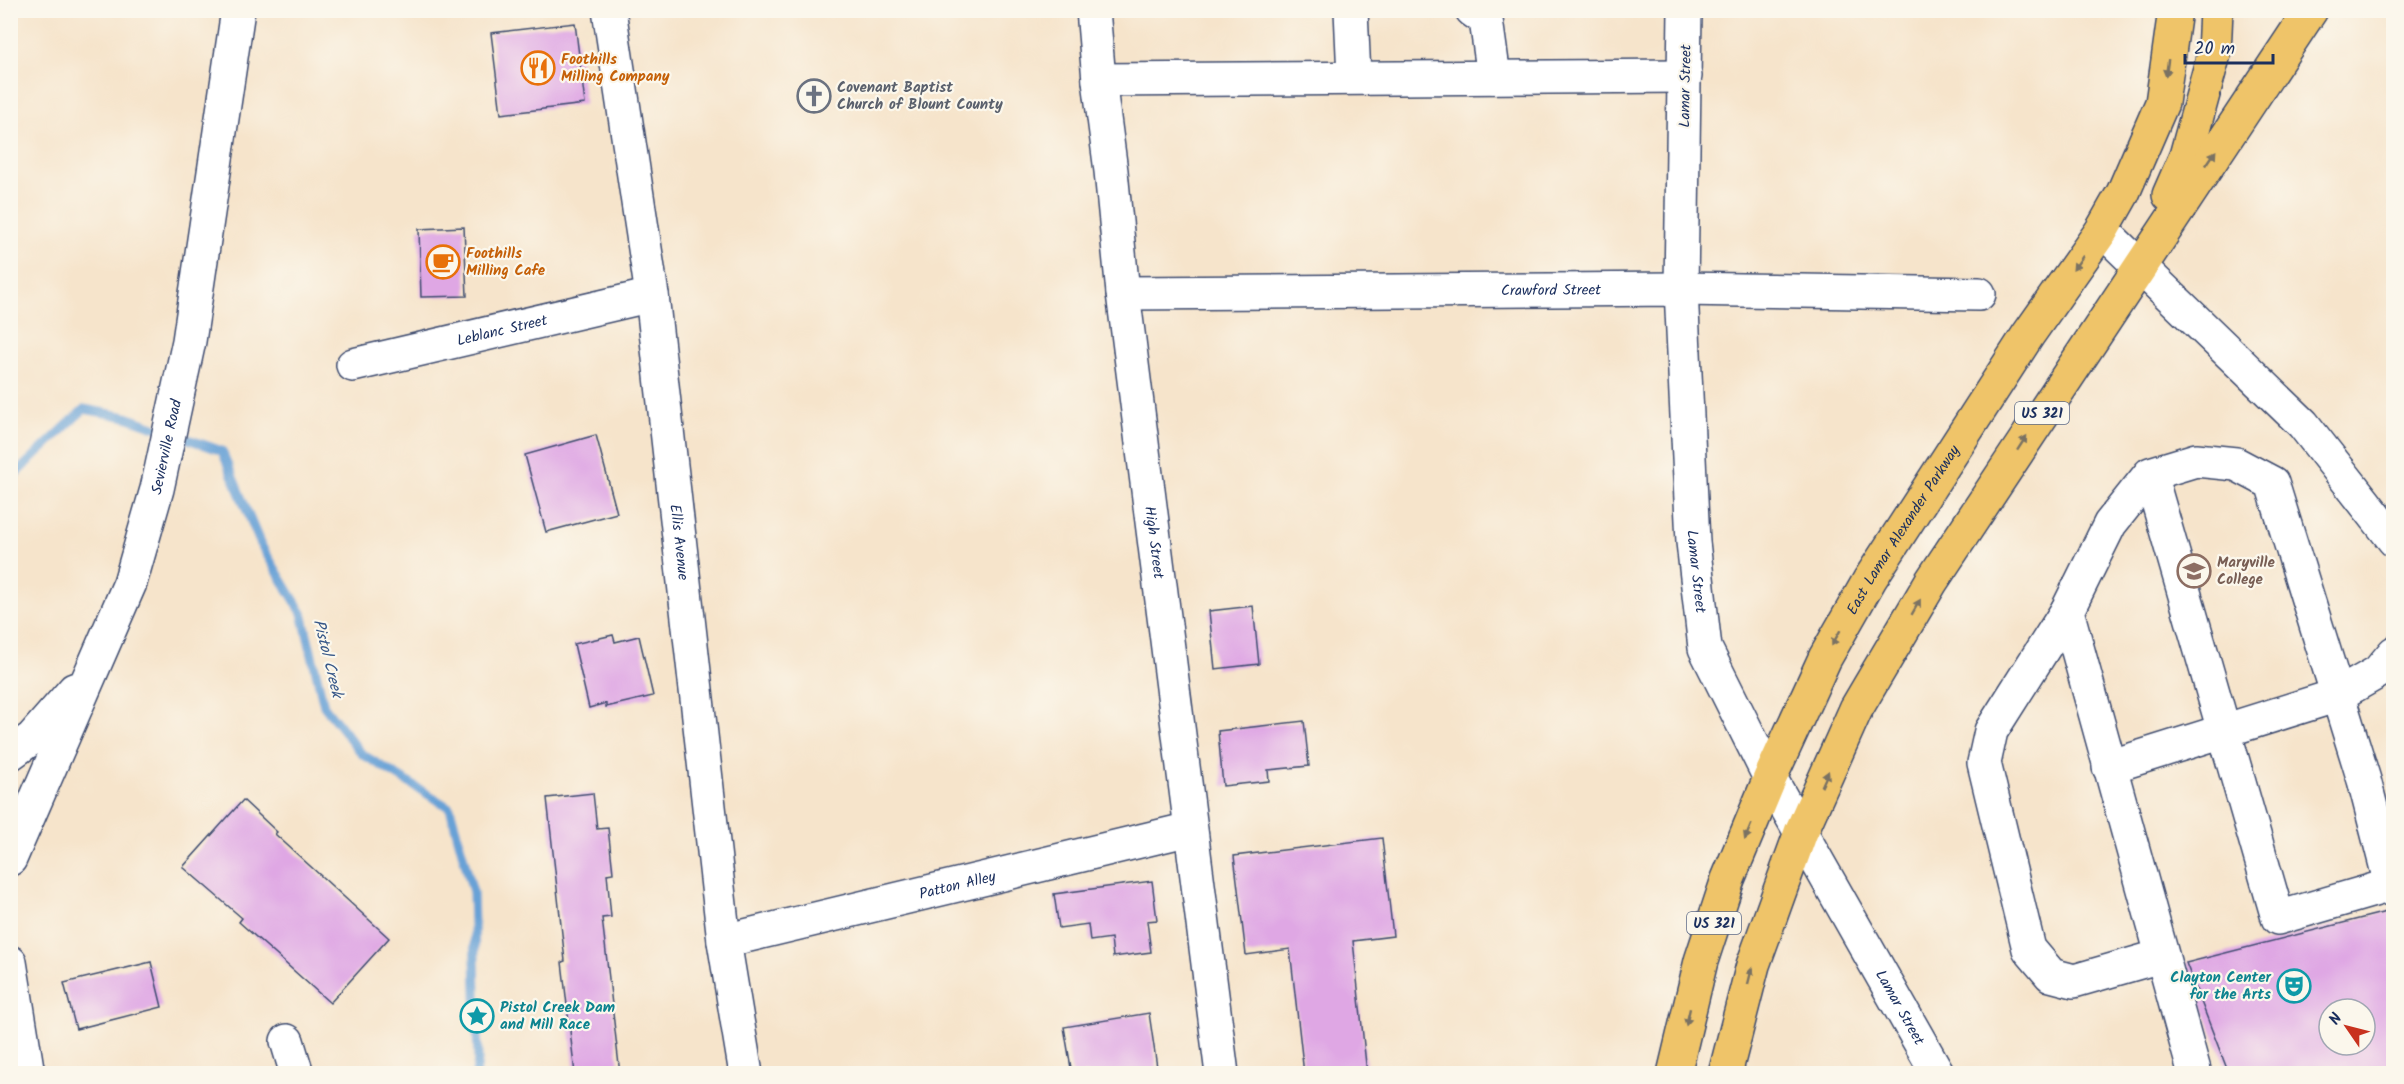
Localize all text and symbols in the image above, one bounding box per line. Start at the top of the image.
scale bar [2185,27,2274,65]
text: 20 m [2194,35,2235,64]
street label: Lamar Street [1673,44,1699,128]
place label: Foothills Milling Company [561,48,670,89]
restaurant icon: Foothills Milling Company [520,50,556,86]
one-way arrow [2162,59,2171,78]
place label: Covenant Baptist Church of Blount County [837,76,1003,117]
church icon: Covenant Baptist Church of Blount County [796,78,832,114]
one-way arrow [2206,150,2217,167]
place label: Foothills Milling Cafe [466,242,546,283]
cafe icon: Foothills Milling Cafe [425,244,461,280]
one-way arrow [2072,254,2084,270]
street label: Crawford Street [1501,279,1601,303]
street label: Leblanc Street [454,309,550,353]
street label: Sevierville Road [145,397,189,497]
road number: US 321 [2015,402,2069,424]
one-way arrow [2017,435,2028,452]
street label: East Lamar Alexander Parkway [1841,440,1967,620]
street label: Ellis Avenue [662,503,695,582]
street label: High Street [1137,505,1170,580]
street label: Lamar Street [1679,530,1712,615]
place label: Maryville College [2217,551,2275,592]
school or university icon: Maryville College [2176,553,2212,589]
one-way arrow [1911,599,1922,615]
water label: Pistol Creek [306,617,350,703]
one-way arrow [1832,630,1842,647]
one-way arrow [1820,769,1830,787]
one-way arrow [1743,824,1753,842]
street label: Patton Alley [917,865,999,907]
road number: US 321 [1687,912,1741,934]
street label: Lamar Street [1868,966,1930,1050]
place label: Clayton Center for the Arts [2170,966,2272,1007]
one-way arrow [1746,967,1756,985]
theatre icon: Clayton Center for the Arts [2276,968,2312,1004]
place label: Pistol Creek Dam and Mill Race [500,996,615,1037]
north arrow [2317,997,2377,1057]
place icon: Pistol Creek Dam and Mill Race [459,998,495,1034]
one-way arrow [1682,1008,1692,1027]
text: N [2323,1008,2349,1031]

